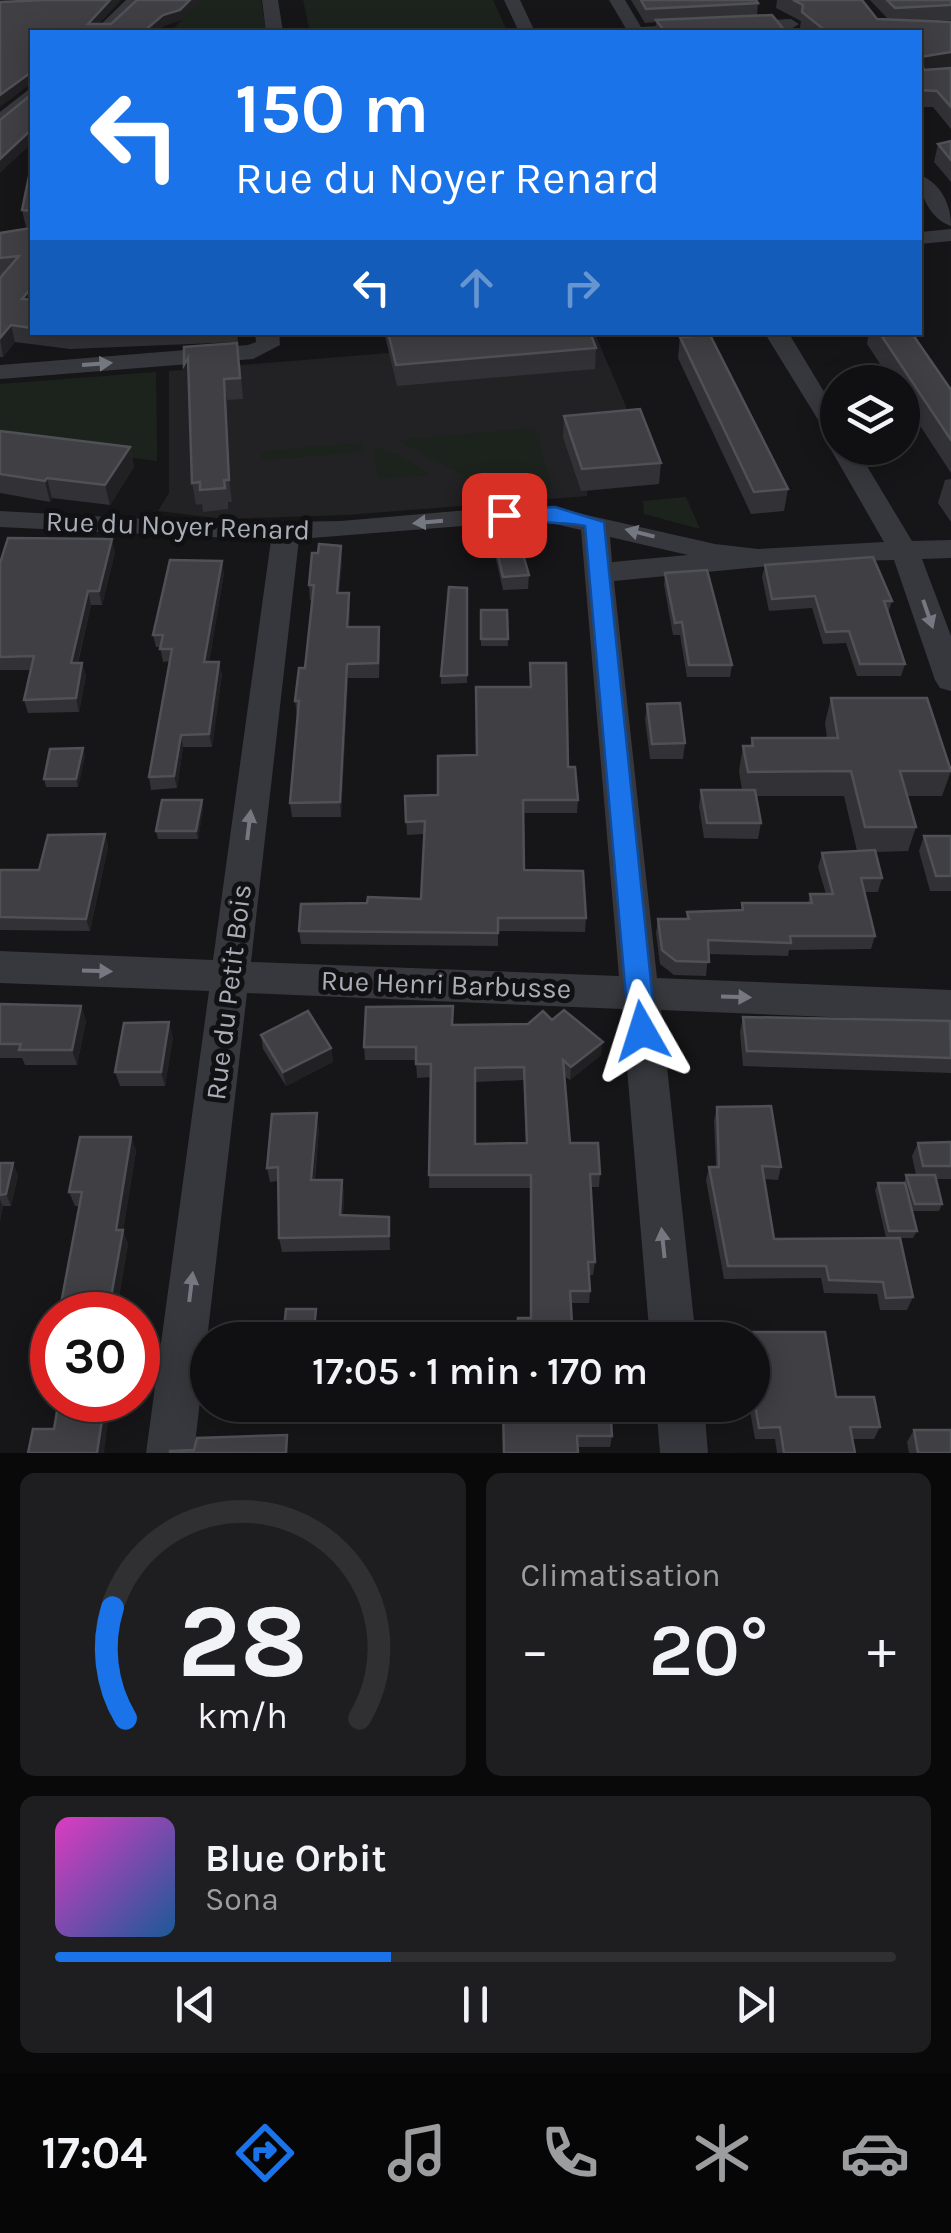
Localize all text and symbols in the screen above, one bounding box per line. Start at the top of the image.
text: 150 m [235,68,429,150]
icon: left [70,70,200,200]
text: Rue du Noyer Renard [235,152,660,204]
icon: left [344,260,399,315]
icon: ahead [449,260,504,315]
icon: right [554,260,609,315]
one-way arrow [82,356,114,372]
map controls [820,365,920,465]
button: layers [820,365,920,465]
pin [462,473,547,558]
icon: arrive [477,488,532,543]
street label: Rue du Noyer Renard [45,504,311,547]
one-way arrow [412,515,443,531]
one-way arrow [624,525,655,541]
one-way arrow [921,599,936,629]
one-way arrow [241,809,257,841]
street label: Rue du Petit Bois [199,882,258,1102]
one-way arrow [82,963,114,979]
street label: Rue Henri Barbusse [320,964,572,1005]
position arrow [590,979,694,1083]
one-way arrow [720,989,752,1005]
one-way arrow [655,1227,671,1258]
one-way arrow [184,1270,200,1302]
speed limit sign: 30 [30,1292,160,1422]
text: 17:05 · 1 min · 170 m [312,1349,648,1394]
text: Climatisation [521,1557,721,1594]
text: 28 [178,1581,308,1702]
text: 20° [648,1606,768,1694]
text: − [521,1618,549,1682]
text: + [867,1618,896,1682]
text: km/h [197,1695,288,1737]
text: Blue Orbit [205,1836,386,1881]
text: Sona [205,1881,279,1918]
icon: previous [168,1977,223,2032]
icon: pause [448,1977,503,2032]
icon: next [728,1977,783,2032]
icon: directions [230,2118,300,2188]
icon: music [382,2118,452,2188]
icon: phone [535,2118,605,2188]
icon: climate [687,2118,757,2188]
icon: car [840,2118,910,2188]
text: 17:04 [41,2127,147,2179]

